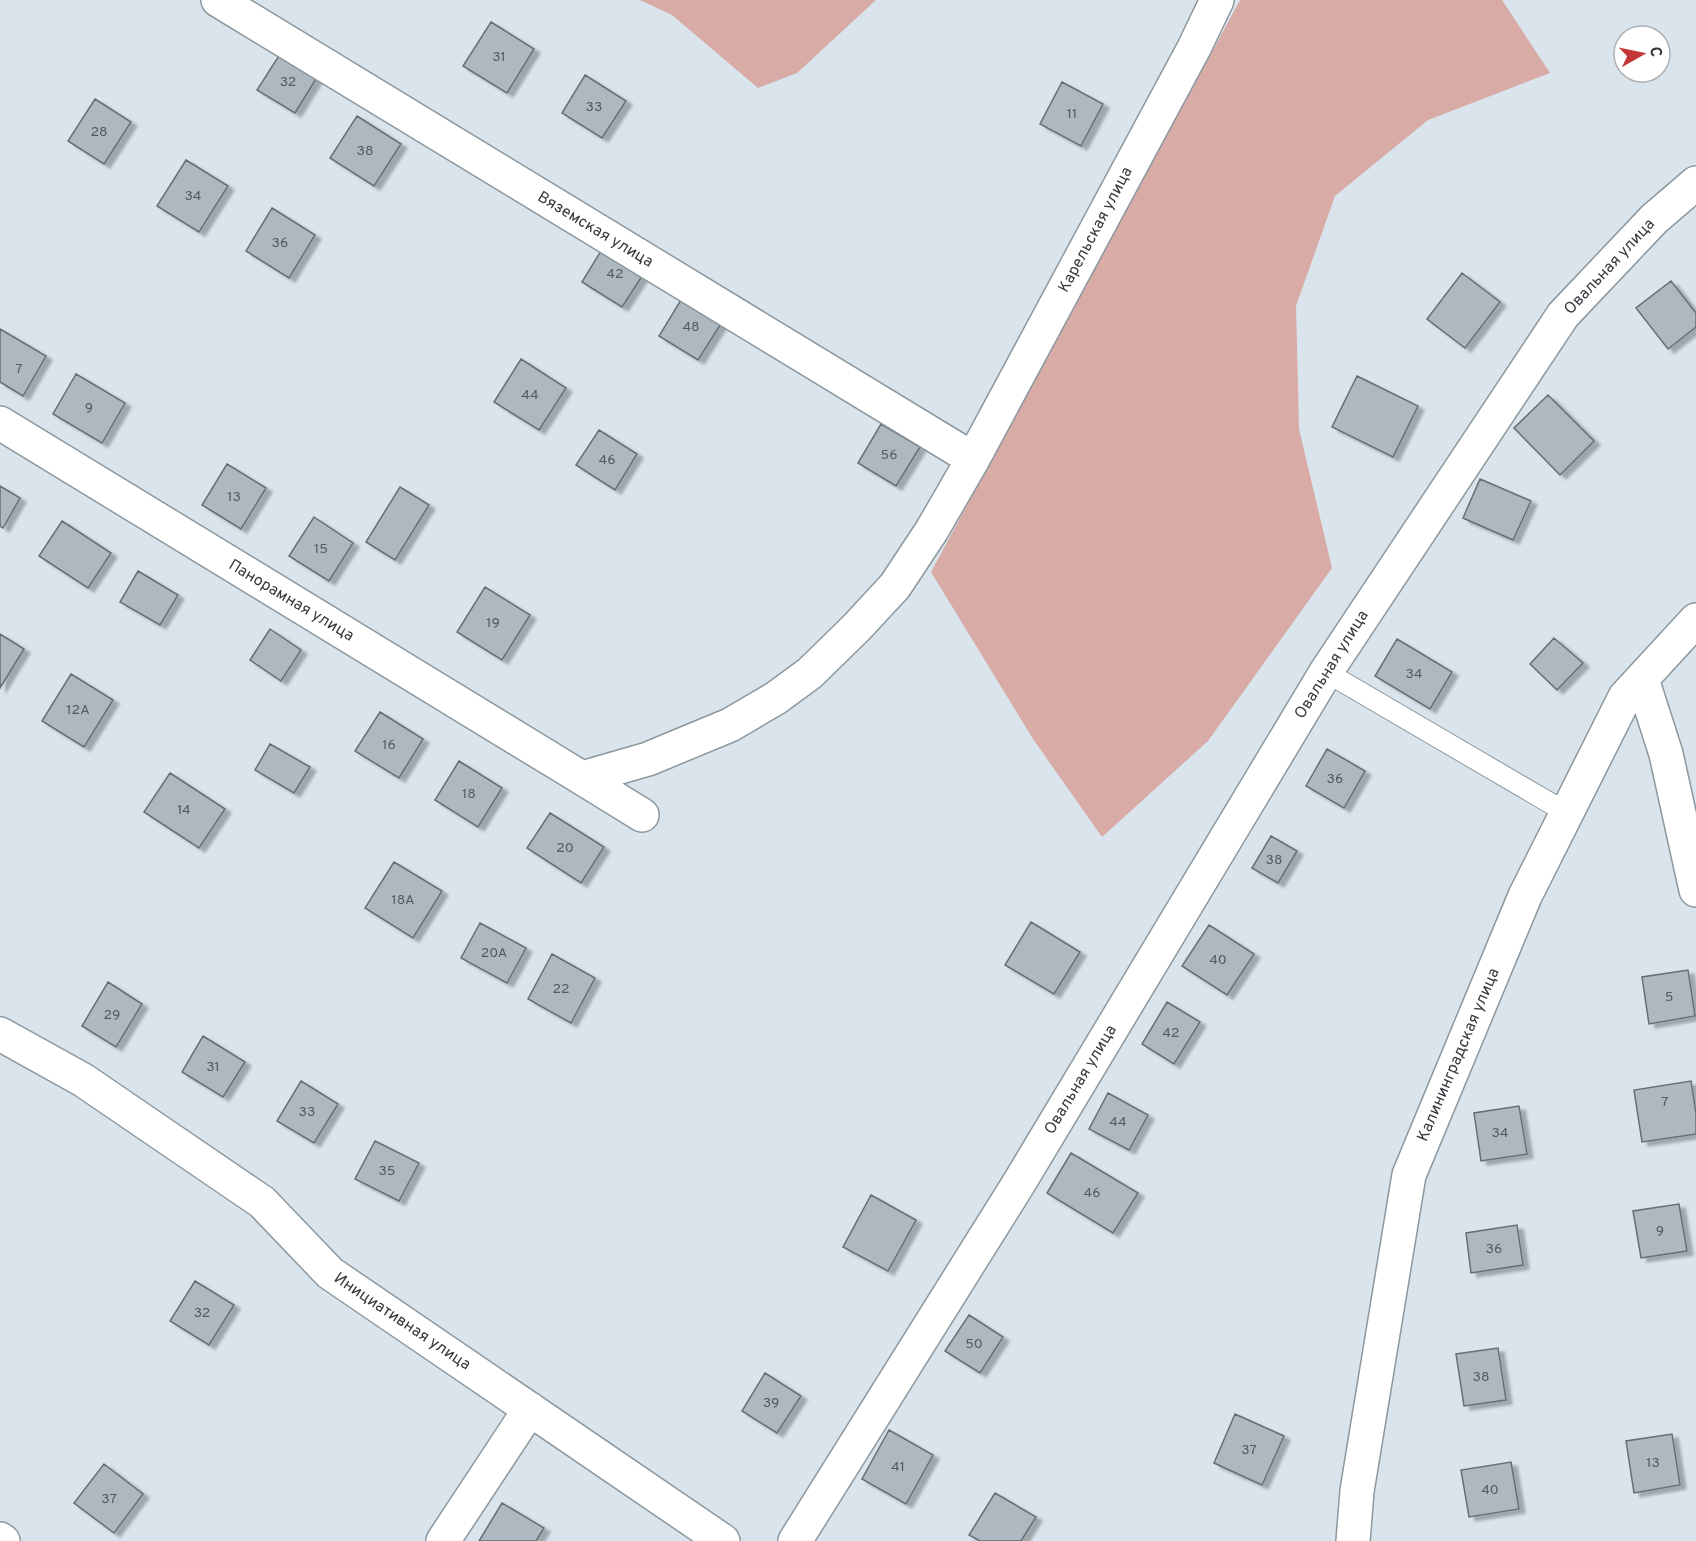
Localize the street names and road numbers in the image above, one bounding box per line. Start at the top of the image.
street label: Карельская улица [1054,164,1138,296]
street label: Вяземская улица [533,187,657,273]
street label: Овальная улица [1560,215,1660,319]
street label: Панорамная улица [225,556,357,646]
street label: Овальная улица [1291,607,1373,723]
street label: Калининградская улица [1413,965,1505,1145]
street label: Овальная улица [1040,1022,1122,1138]
street label: Инициативная улица [330,1269,474,1375]

